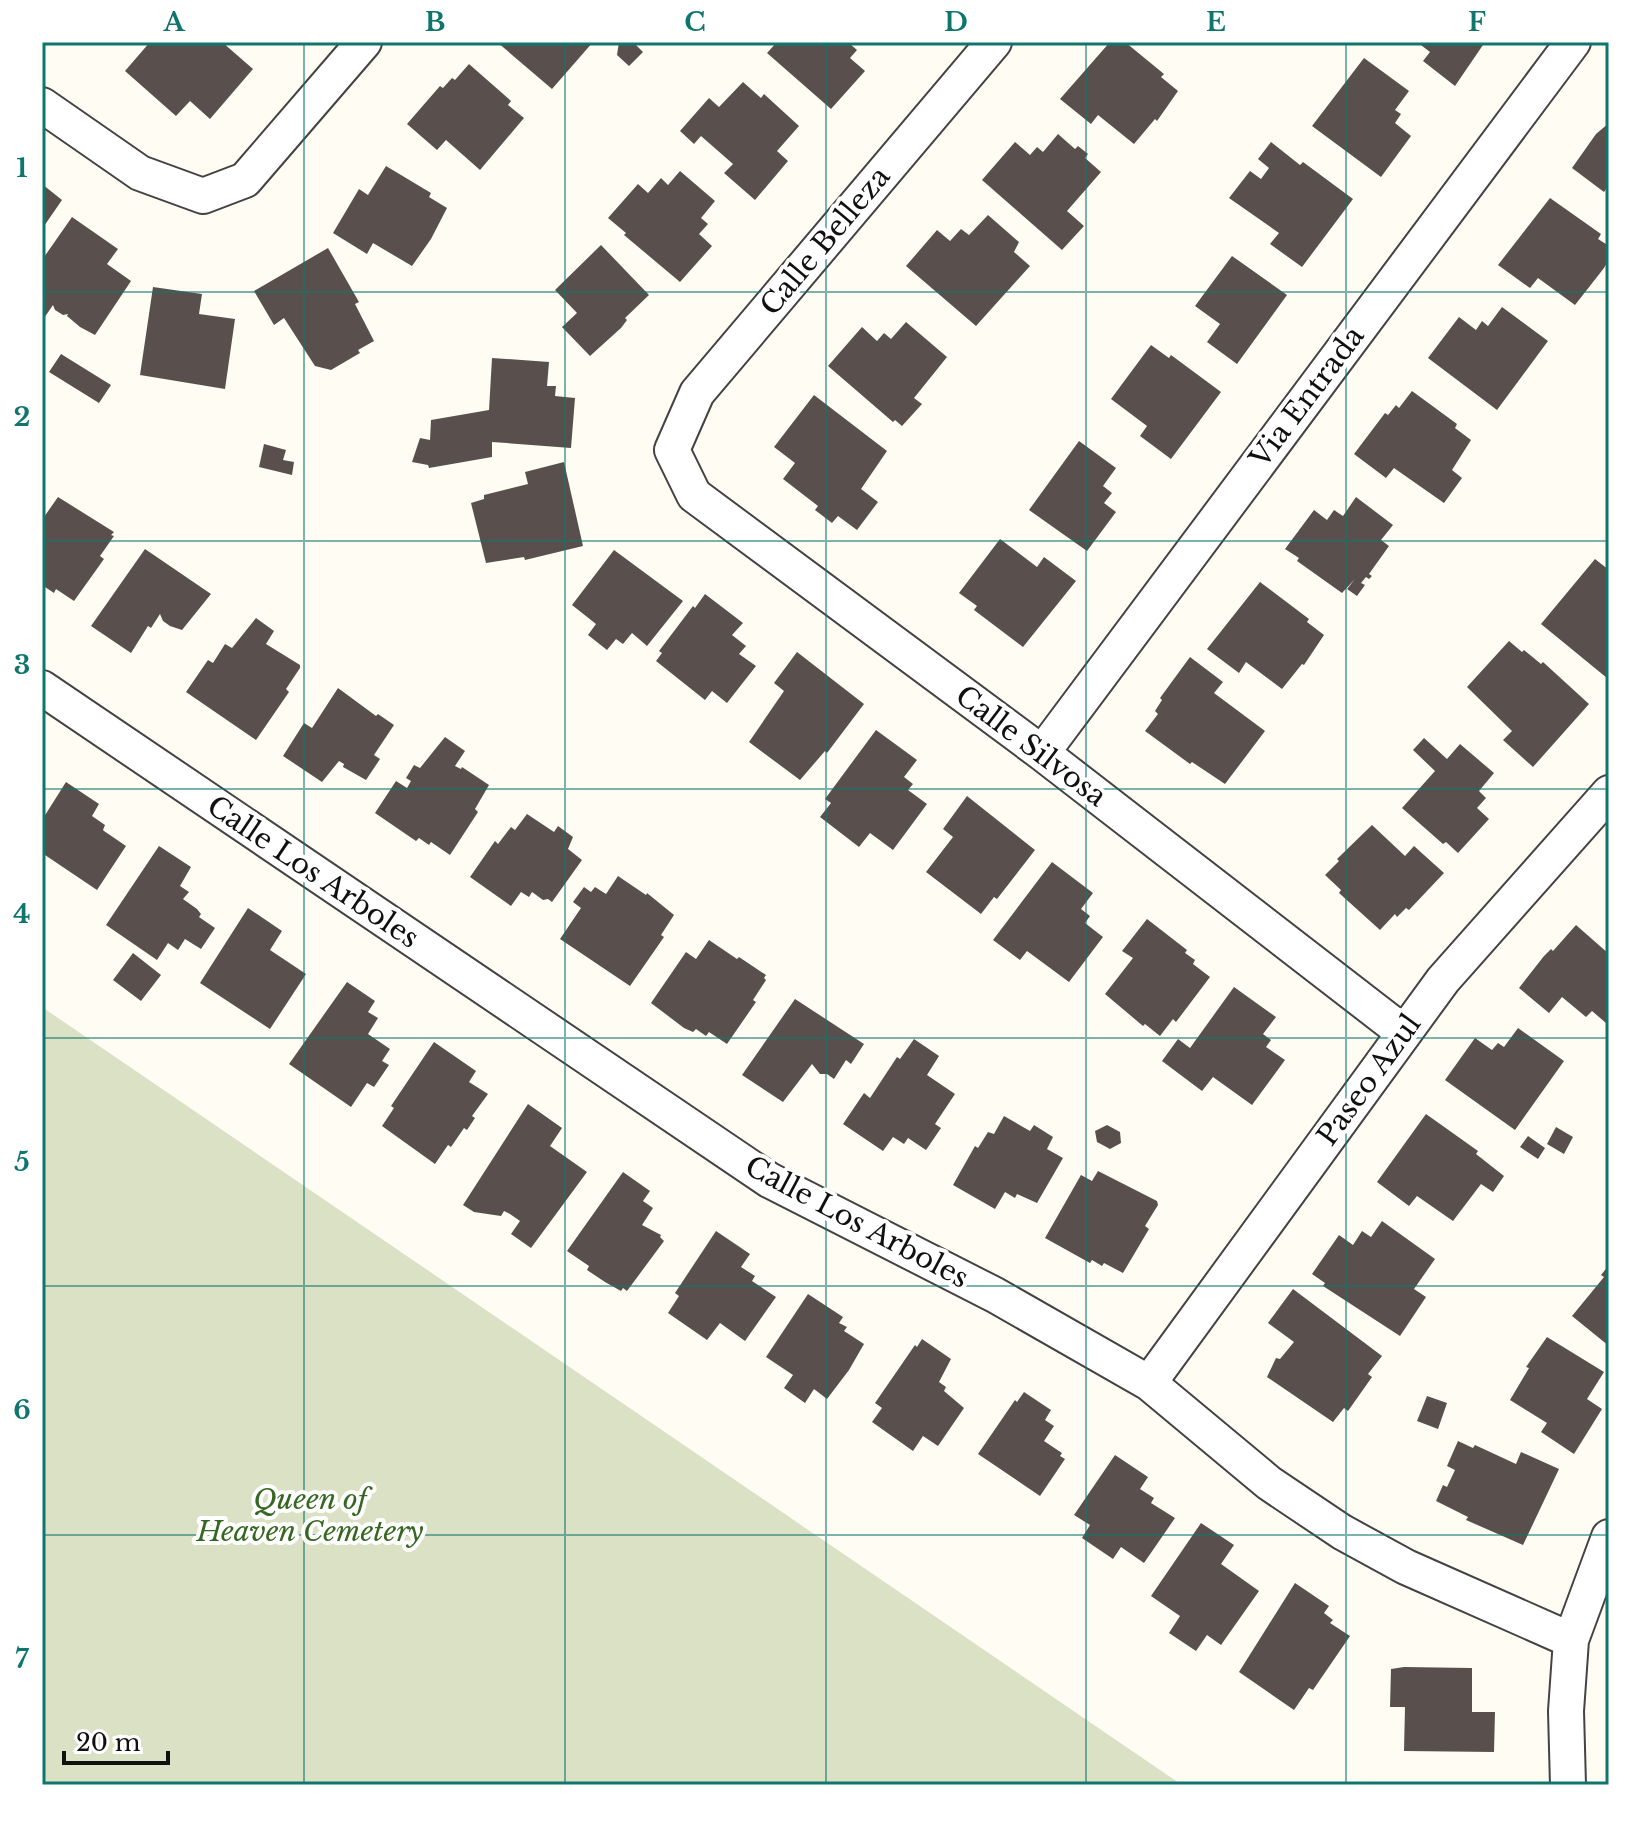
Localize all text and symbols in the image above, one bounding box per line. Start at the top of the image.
text: A [162,6,185,38]
text: B [425,6,445,38]
text: C [684,6,706,38]
text: D [944,6,968,38]
text: E [1206,6,1226,38]
text: F [1468,6,1486,38]
text: 1 [16,152,28,184]
street label: Calle Belleza [753,159,898,322]
street label: Via Entrada [1242,319,1372,475]
text: 2 [14,401,30,433]
text: 3 [14,649,30,681]
street label: Calle Silvosa [949,678,1114,814]
street label: Calle Los Arboles [200,788,426,956]
text: 4 [13,898,31,930]
street label: Paseo Azul [1310,1008,1428,1152]
text: 5 [14,1146,30,1178]
street label: Calle Los Arboles [739,1148,975,1296]
text: 6 [13,1394,31,1426]
park label: Queen of Heaven Cemetery [196,1482,424,1549]
text: 7 [15,1643,29,1675]
scale bar [64,1715,168,1765]
text: 20 m [76,1728,141,1757]

